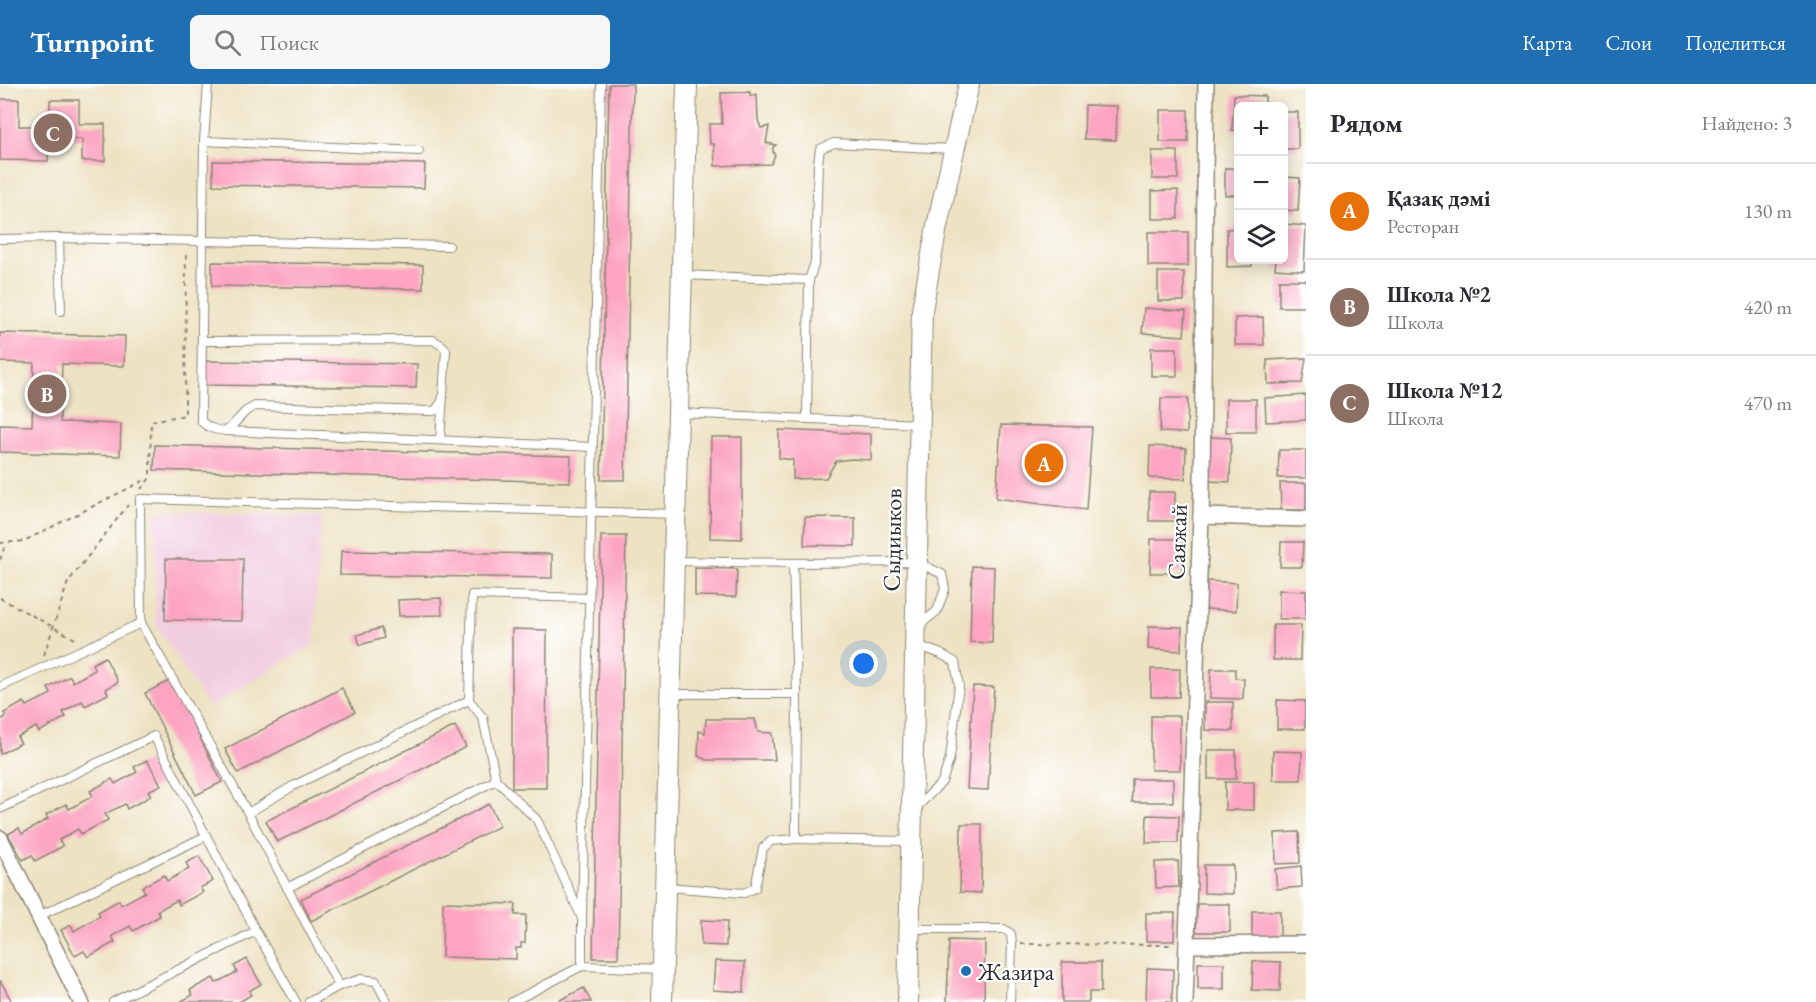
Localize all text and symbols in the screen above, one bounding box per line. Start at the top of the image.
search box [190,15,610,69]
text: Turnpoint [30,24,154,60]
icon: search [211,26,244,59]
text: Поиск [259,28,319,57]
text: Карта [1522,29,1572,56]
text: Слои [1605,29,1652,56]
text: Поделиться [1685,29,1786,56]
map controls [1234,102,1288,264]
button: + [1234,102,1288,156]
text: Рядом [1330,106,1403,140]
pin: C [34,110,72,156]
text: Найдено: 3 [1701,110,1792,136]
button: − [1234,156,1288,210]
text: Қазақ дәмі [1387,184,1490,213]
text: A [1342,198,1357,224]
text: 130 m [1744,198,1792,224]
button: layers [1234,210,1288,264]
text: Ресторан [1387,213,1459,239]
text: Школа №2 [1387,280,1491,309]
text: B [1343,294,1356,320]
text: 420 m [1744,294,1792,320]
text: Школа [1387,309,1444,335]
pin: B [28,372,66,416]
text: Школа №12 [1387,376,1502,405]
text: C [1342,390,1357,416]
text: 470 m [1744,390,1792,416]
text: Школа [1387,405,1444,431]
pin: A [1024,440,1064,485]
street label: Сыдиыков [876,488,908,592]
street label: Саяжай [1160,503,1194,581]
your location [849,649,878,678]
place label: Жазира [977,956,1055,987]
marker: Жазира [959,964,973,978]

